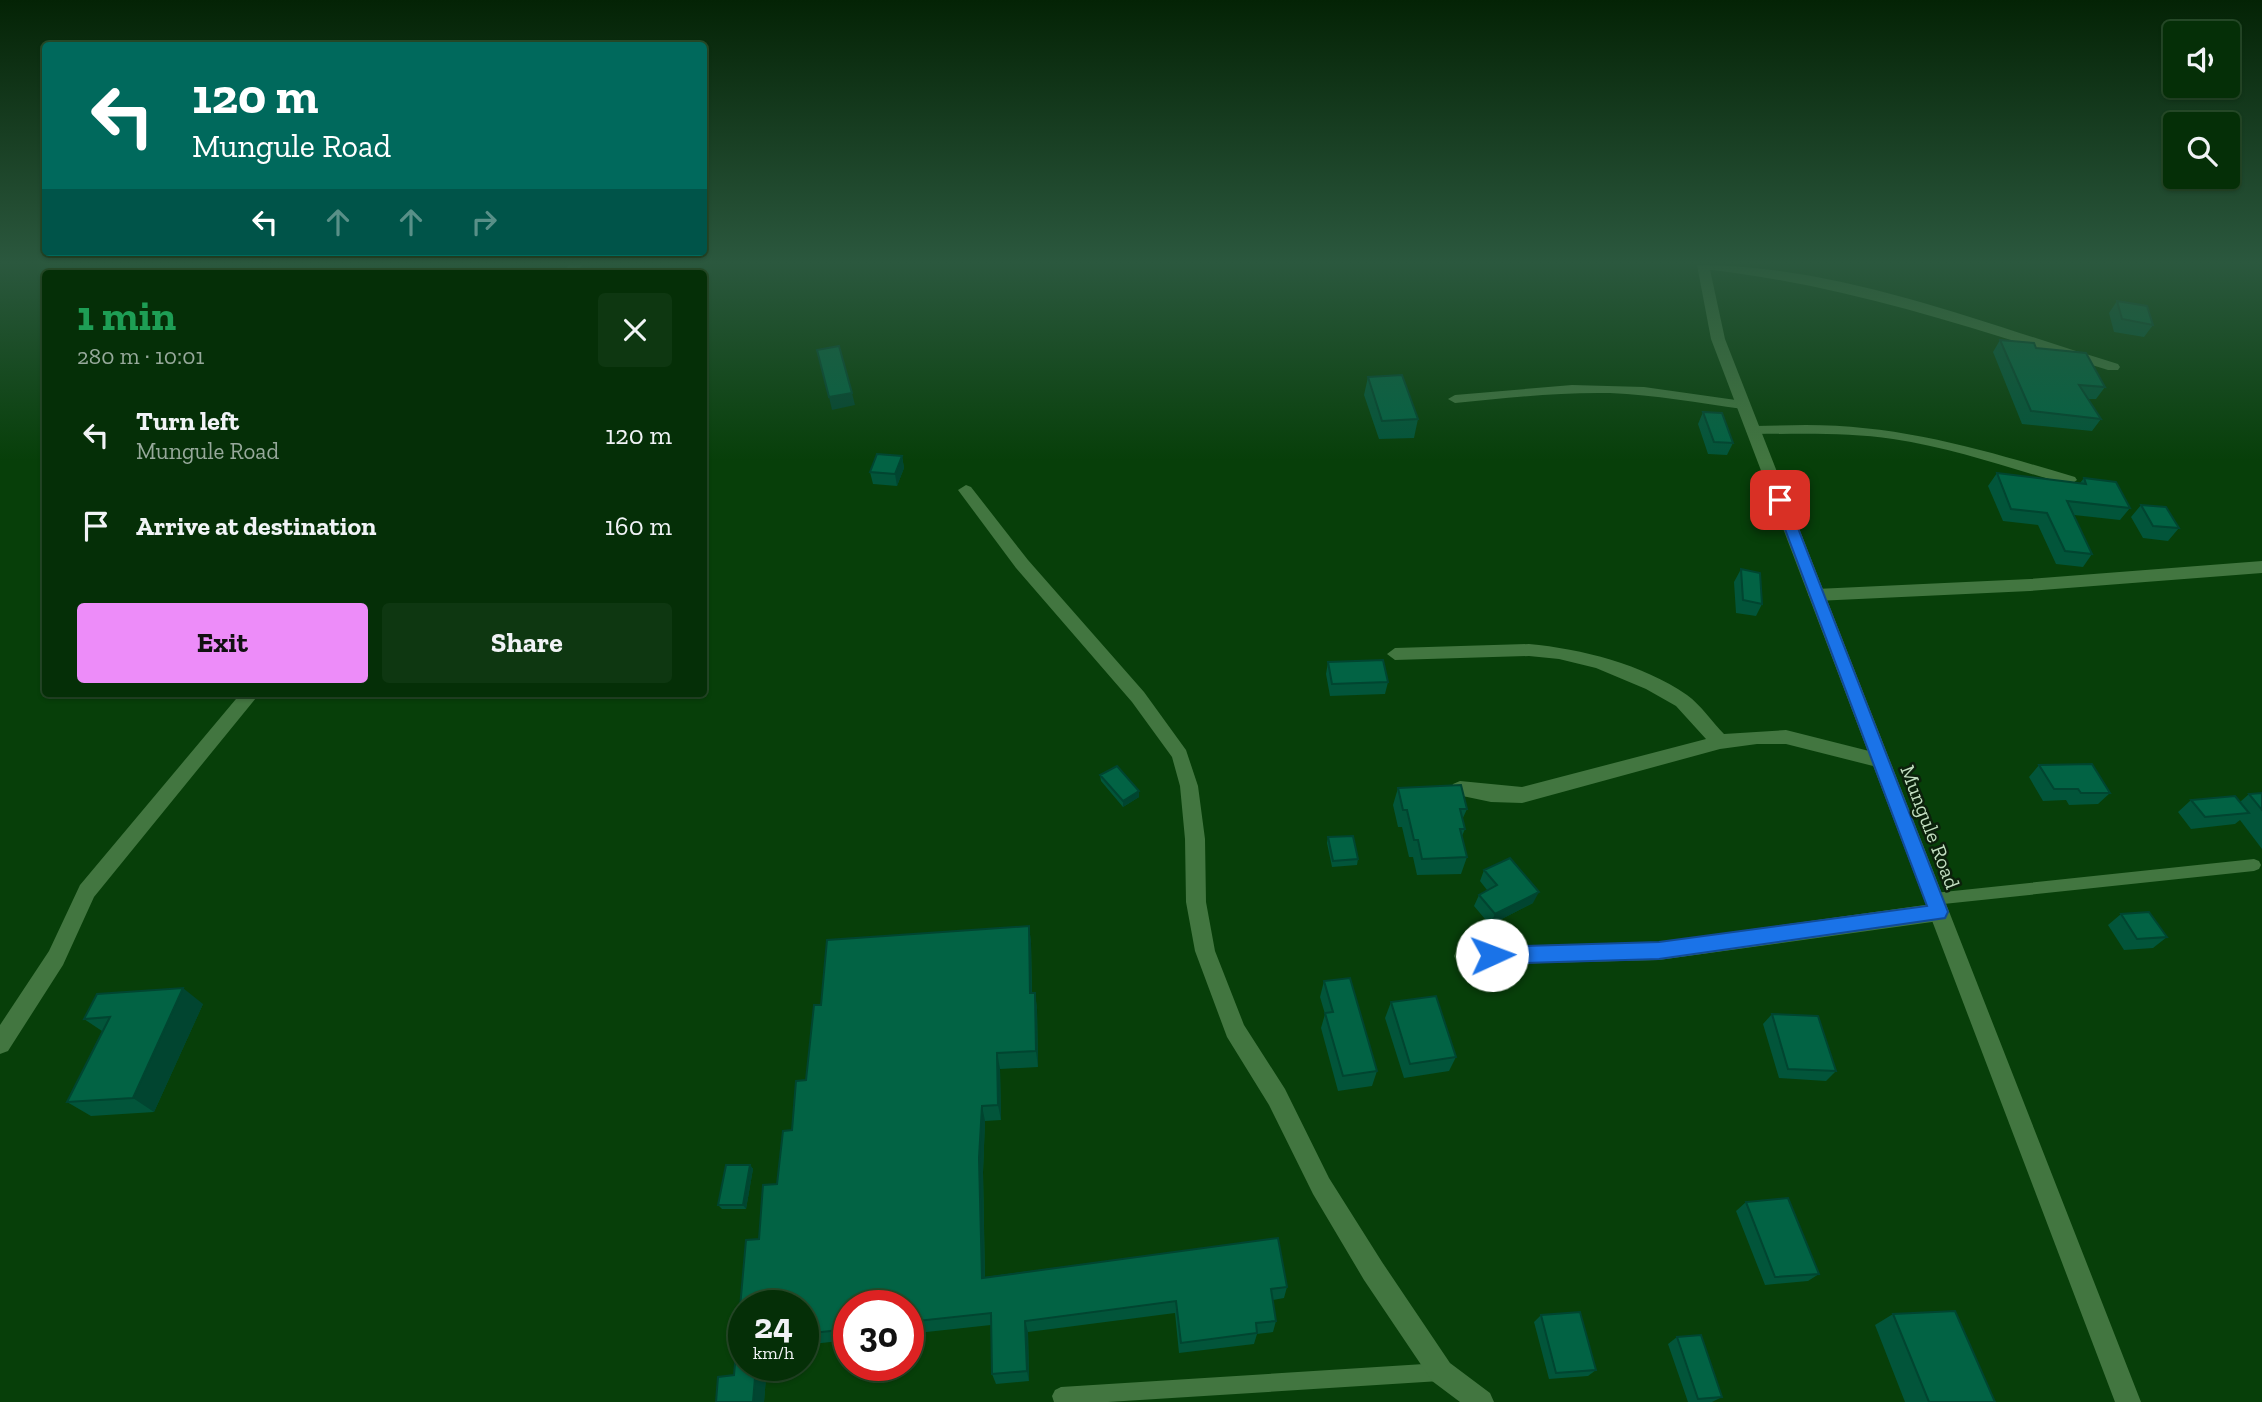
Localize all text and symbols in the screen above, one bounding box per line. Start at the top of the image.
map controls [2163,21,2240,189]
button: sound [2163,21,2240,98]
text: 120 m [192,67,318,126]
icon: left [77,70,168,161]
button: search [2163,112,2240,189]
text: Mungule Road [192,127,391,165]
icon: left [246,203,284,241]
icon: ahead [319,203,357,241]
icon: ahead [392,203,430,241]
icon: right [465,203,503,241]
text: 1 min [77,290,176,341]
button: close [598,293,672,367]
text: 280 m · 10:01 [77,342,204,370]
text: Turn left [136,405,239,437]
icon: left [77,416,115,454]
text: 120 m [605,419,672,451]
text: Mungule Road [136,437,279,465]
pin [1750,470,1810,530]
icon: arrive [1761,481,1799,519]
icon: arrive [77,507,115,545]
text: Arrive at destination [136,510,376,542]
text: 160 m [605,510,672,542]
button: Exit [77,603,368,683]
button: Share [382,603,672,683]
street label: Mungule Road [1895,761,1966,893]
position arrow [1455,918,1529,992]
speed limit sign: 30 [833,1290,924,1381]
text: 24 [754,1305,793,1347]
text: km/h [753,1342,794,1364]

